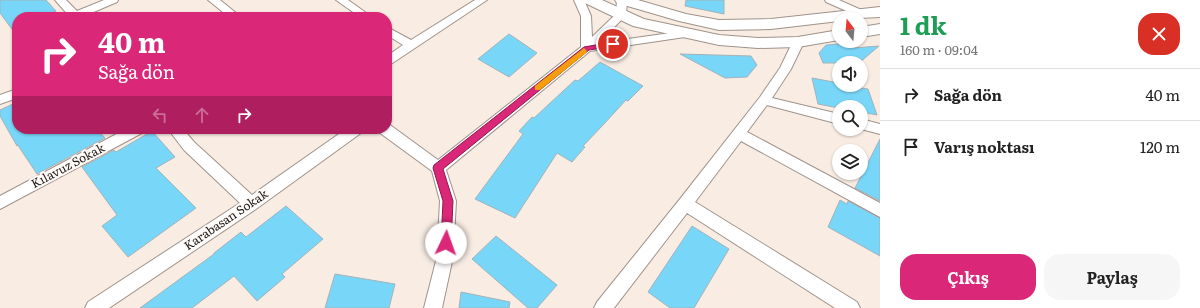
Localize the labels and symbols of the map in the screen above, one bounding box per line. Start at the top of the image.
north arrow [832,12,868,48]
pin [596,27,630,61]
street label: Kılavuz Sokak [27,138,108,192]
street label: Karabasan Sokak [180,184,272,254]
position arrow [425,222,467,264]

